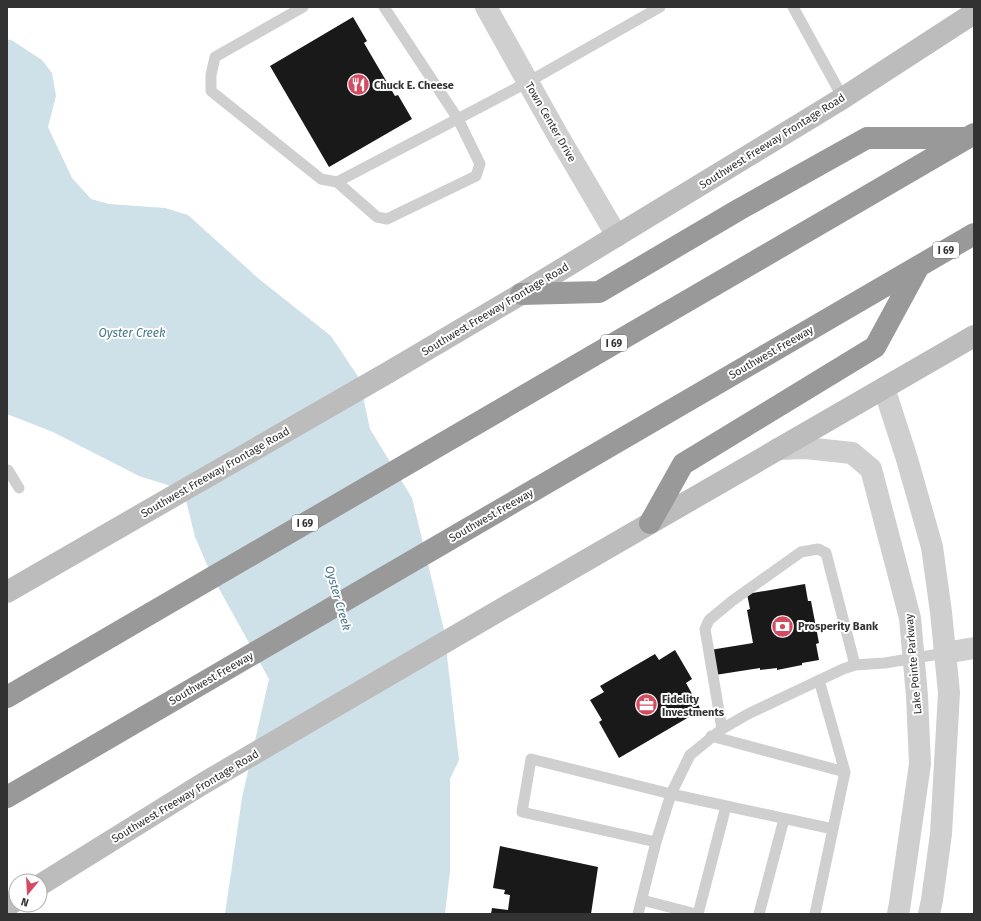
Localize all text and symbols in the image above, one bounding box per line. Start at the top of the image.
restaurant icon: Chuck E. Cheese [346,72,372,98]
place label: Chuck E. Cheese [374,79,454,92]
street label: Town Center Drive [522,80,579,164]
street label: Southwest Freeway Frontage Road [697,91,848,192]
road number: I 69 [933,242,959,258]
street label: Southwest Freeway Frontage Road [419,260,571,359]
street label: Southwest Freeway [727,323,816,382]
water label: Oyster Creek [99,326,166,340]
road number: I 69 [601,335,627,351]
street label: Southwest Freeway Frontage Road [139,424,292,520]
street label: Southwest Freeway [447,486,536,545]
road number: I 69 [292,515,318,531]
water label: Oyster Creek [322,564,354,633]
street label: Lake Pointe Parkway [903,612,924,715]
bank icon: Prosperity Bank [770,613,796,639]
place label: Prosperity Bank [798,620,879,633]
street label: Southwest Freeway [167,649,256,708]
office icon: Fidelity Investments [633,692,659,718]
place label: Fidelity Investments [662,693,725,719]
street label: Southwest Freeway Frontage Road [109,747,261,846]
north arrow [8,873,48,913]
text: N [20,895,31,909]

